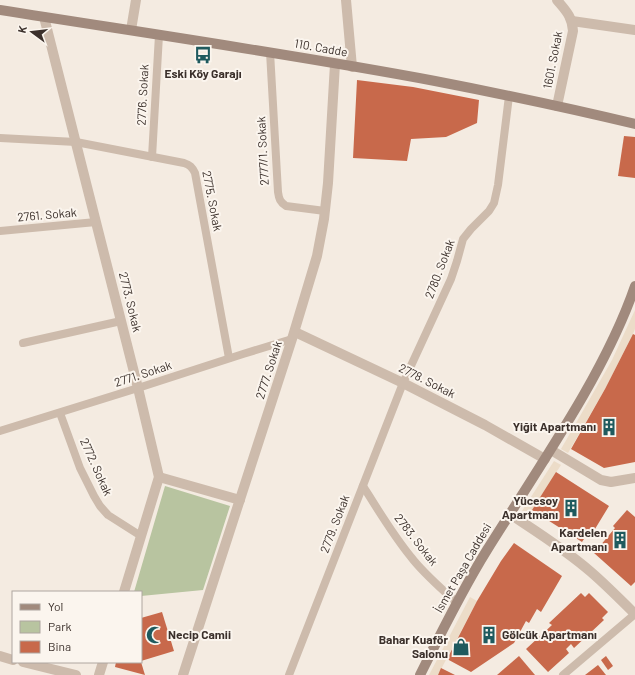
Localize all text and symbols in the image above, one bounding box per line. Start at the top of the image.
north arrow [12,12,52,52]
text: K [15,24,29,34]
street label: 1601. Sokak [540,30,564,90]
street label: 110. Cadde [293,35,349,59]
bus stop icon: Eski Köy Garajı [193,45,213,65]
street label: 2776. Sokak [133,64,151,126]
place label: Eski Köy Garajı [164,66,242,80]
street label: 2777/1. Sokak [253,116,271,186]
street label: 2775. Sokak [200,169,226,232]
street label: 2761. Sokak [17,204,77,224]
street label: 2780. Sokak [421,237,457,300]
street label: 2773. Sokak [117,270,145,333]
street label: 2777. Sokak [252,339,284,401]
street label: 2771. Sokak [112,357,173,389]
street label: 2778. Sokak [397,360,458,400]
building icon: Yiğit Apartmanı [599,417,619,437]
place label: Yiğit Apartmanı [513,419,596,433]
street label: 2772. Sokak [78,436,116,498]
street label: 2779. Sokak [317,492,352,555]
place label: Yücesoy Apartmanı [502,493,558,521]
building icon: Yücesoy Apartmanı [561,498,581,518]
street label: 2783. Sokak [392,511,441,568]
street label: İsmet Paşa Caddesi [431,520,493,615]
place label: Kardelen Apartmanı [551,525,607,553]
building icon: Kardelen Apartmanı [610,530,630,550]
legend [12,591,142,663]
text: Yol [48,599,63,613]
text: Park [48,619,72,633]
mosque icon: Necip Camii [145,625,165,645]
building icon: Gölcük Apartmanı [479,625,499,645]
place label: Necip Camii [168,627,231,641]
place label: Gölcük Apartmanı [502,627,597,641]
place label: Bahar Kuaför Salonu [379,632,448,660]
shop icon: Bahar Kuaför Salonu [451,637,471,657]
text: Bina [48,639,71,653]

